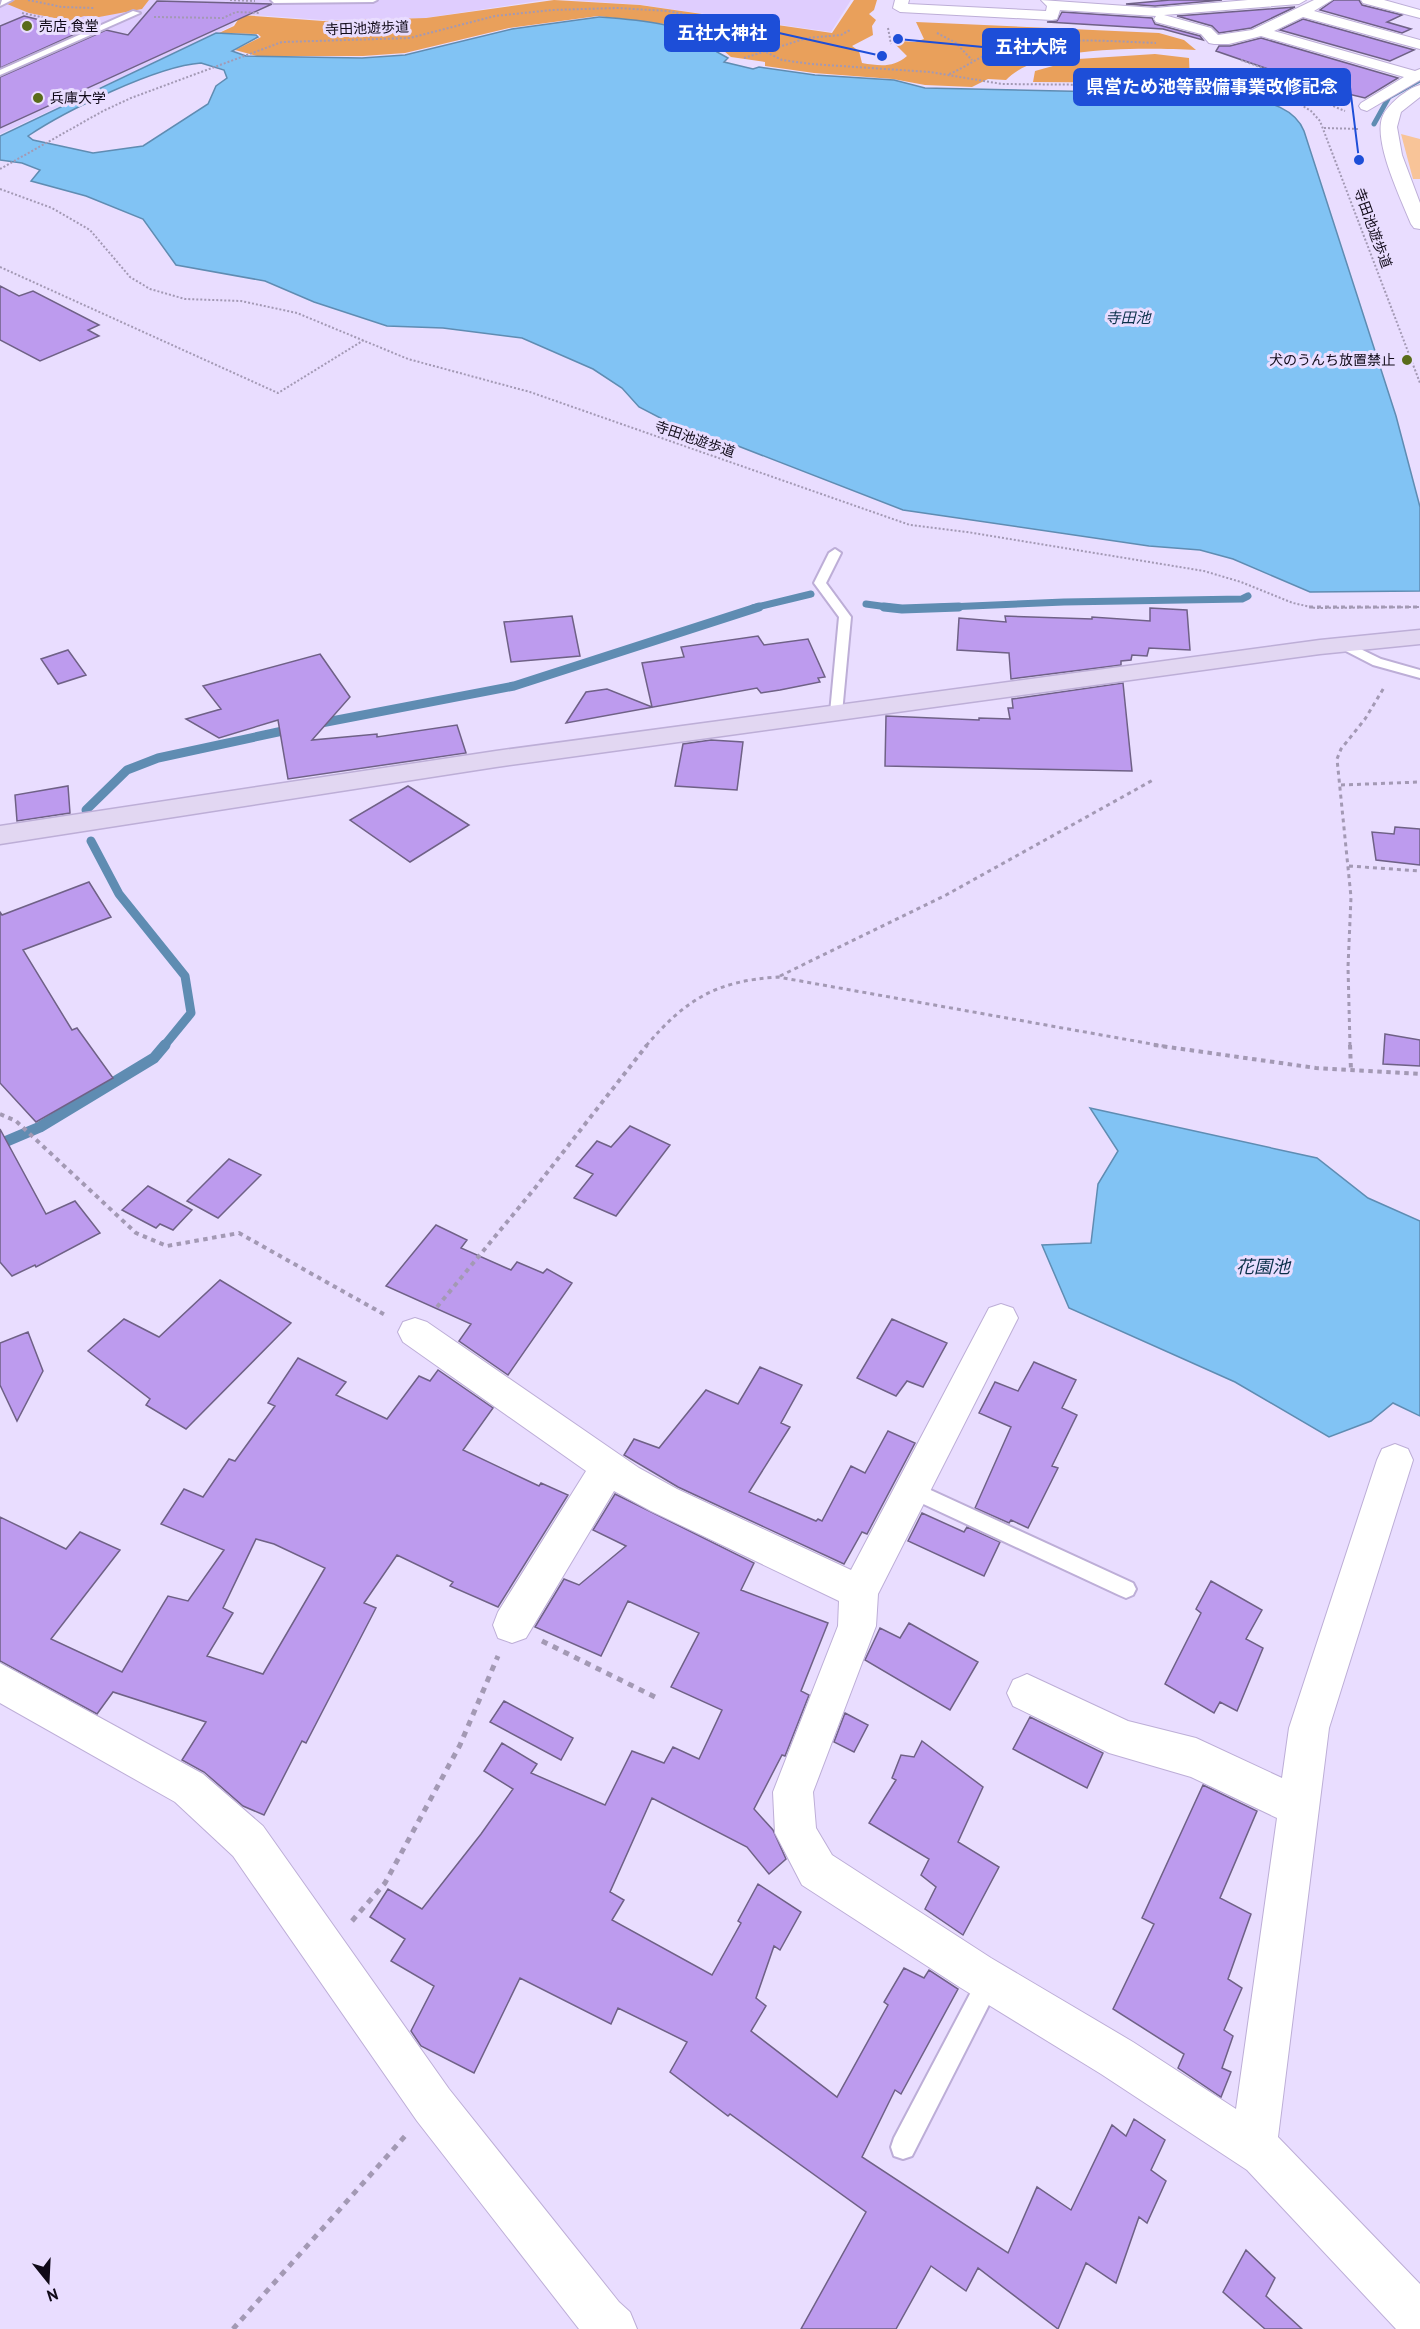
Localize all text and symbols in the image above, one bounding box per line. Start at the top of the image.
callout: 五社大神社 [665,15,779,51]
place label: 売店 食堂 [39,17,99,35]
street label: 寺田池遊歩道 [325,18,409,38]
marker: 売店 食堂 [20,19,34,33]
text: 五社大神社 [677,21,767,44]
callout: 五社大院 [983,29,1079,65]
text: 五社大院 [995,35,1067,58]
callout: 県営ため池等設備事業改修記念 [1074,69,1350,105]
text: 県営ため池等設備事業改修記念 [1086,75,1338,98]
place label: 兵庫大学 [50,89,106,107]
marker: 兵庫大学 [31,91,45,105]
street label: 寺田池遊歩道 [1350,185,1396,271]
water label: 寺田池 [1105,308,1152,327]
place label: 犬のうんち放置禁止 [1269,351,1395,369]
marker: 犬のうんち放置禁止 [1400,353,1414,367]
street label: 寺田池遊歩道 [652,417,738,461]
water label: 花園池 [1236,1255,1292,1278]
north arrow [18,2251,78,2311]
text: N [45,2284,61,2306]

